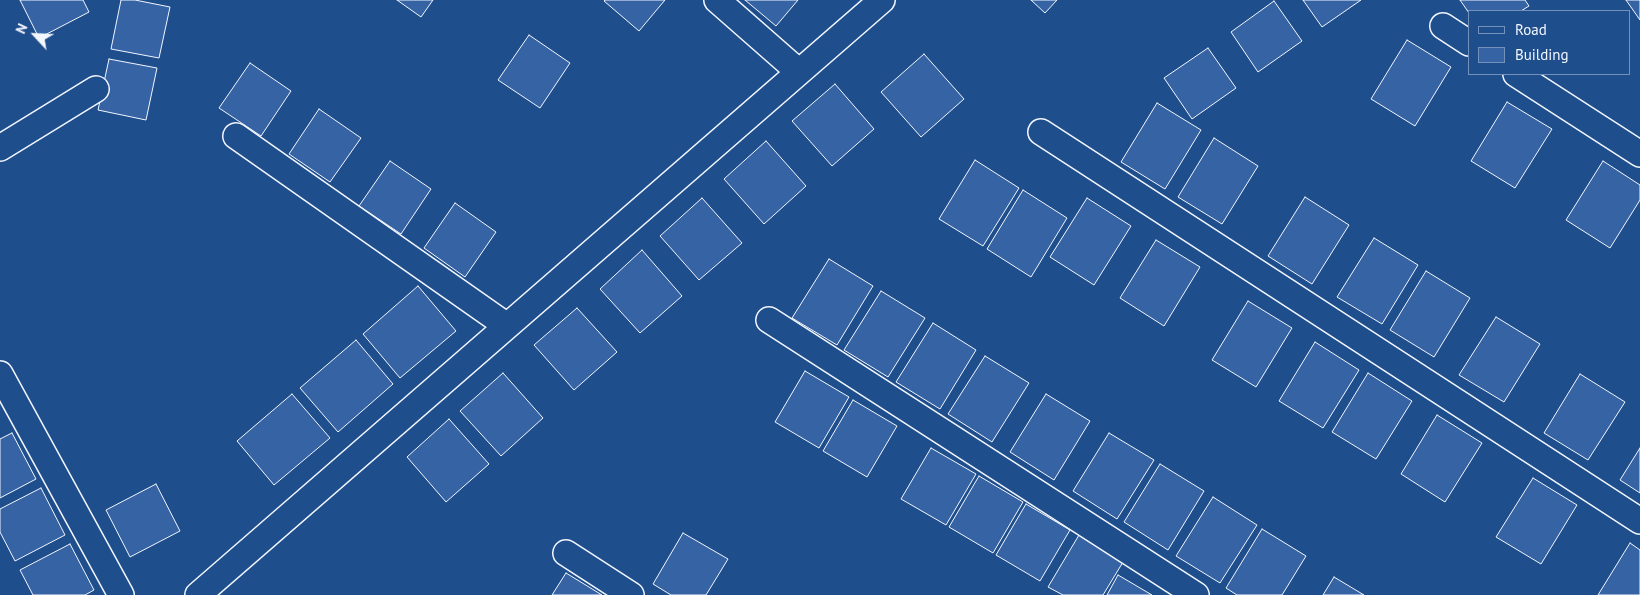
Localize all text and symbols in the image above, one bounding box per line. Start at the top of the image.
north arrow [10,10,60,60]
legend [1468,10,1630,75]
text: Road [1515,20,1547,39]
text: N [11,21,32,37]
text: Building [1515,45,1569,64]

